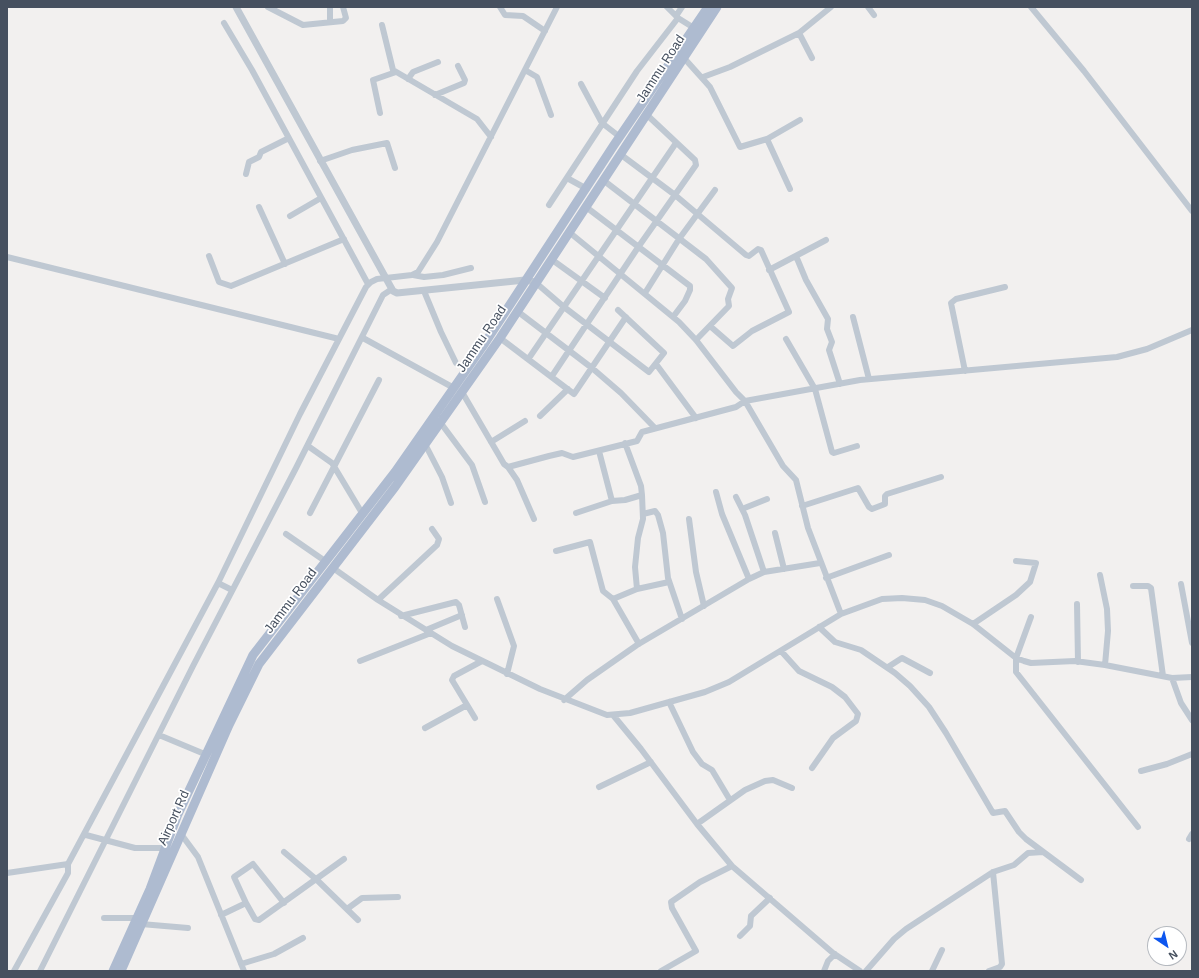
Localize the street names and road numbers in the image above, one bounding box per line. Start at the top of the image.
street label: Jammu Road [633,32,689,106]
street label: Jammu Road [454,303,510,375]
street label: Jammu Road [262,565,320,637]
street label: Airport Rd [155,788,193,848]

